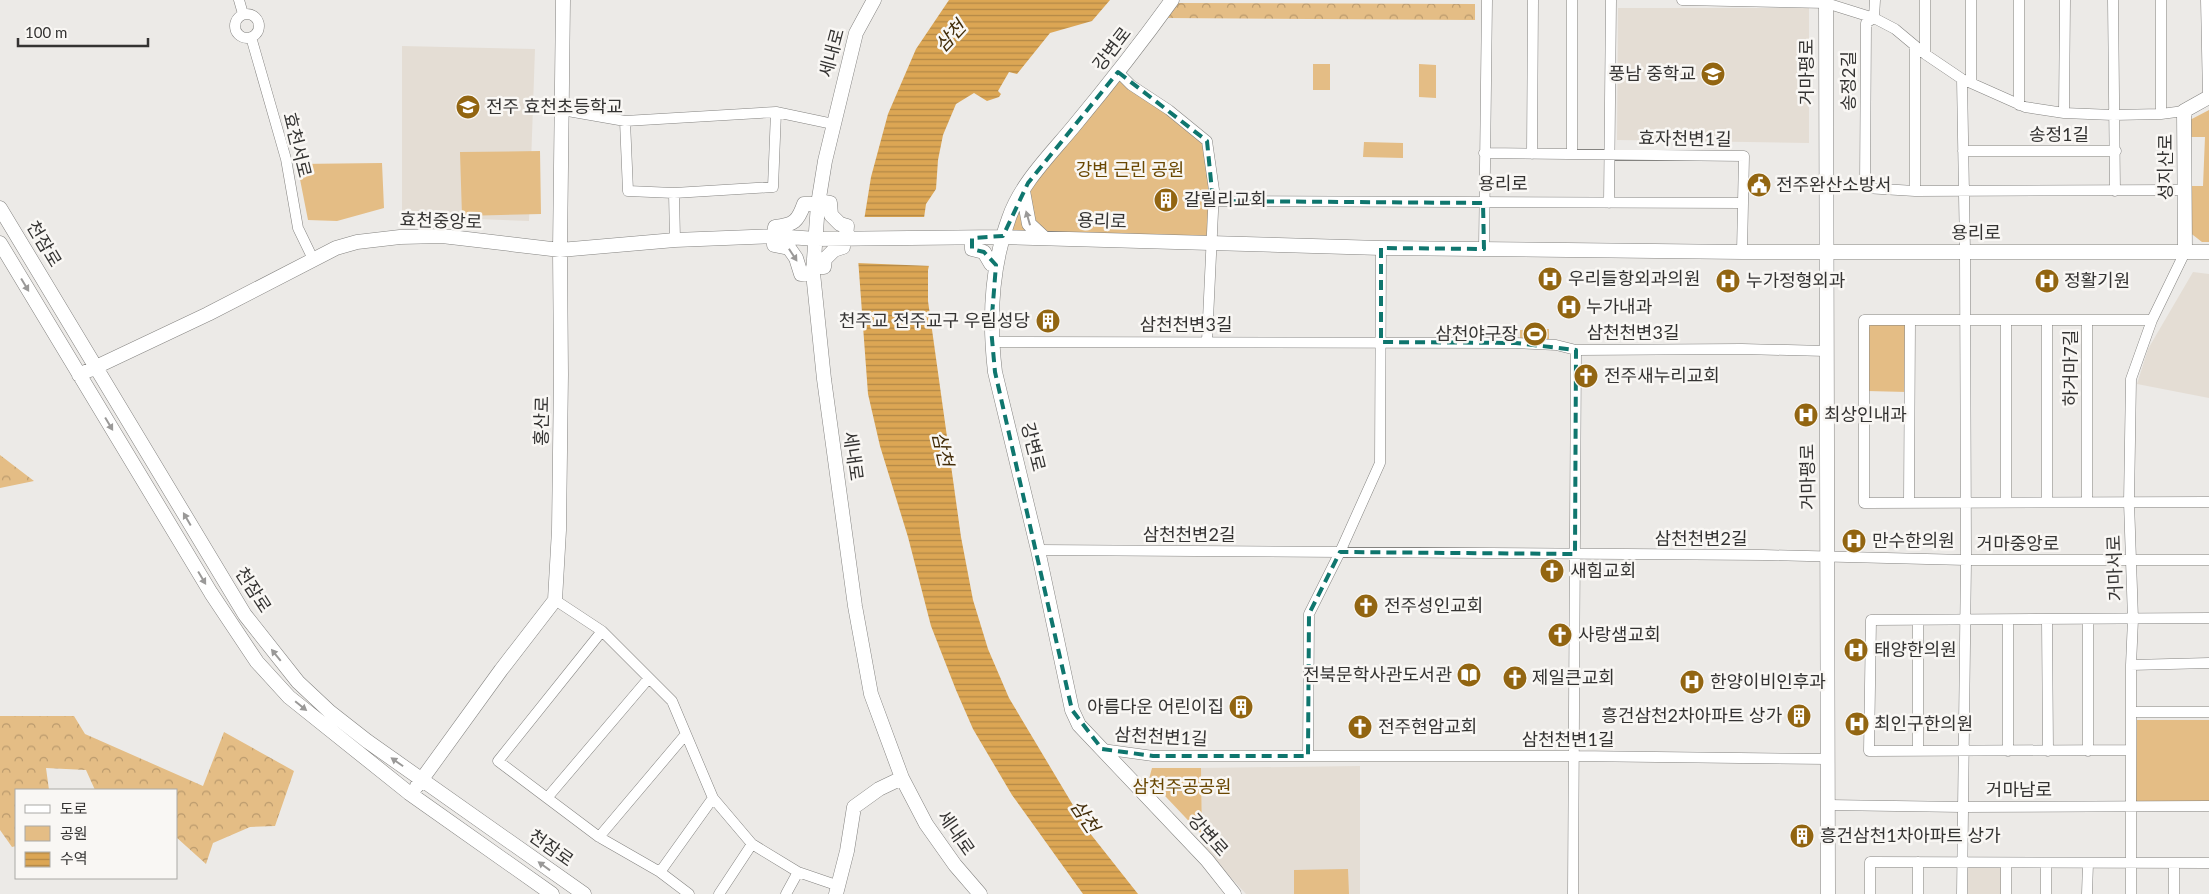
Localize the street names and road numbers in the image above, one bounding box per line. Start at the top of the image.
street label: 강변로 [1087,22,1135,75]
street label: 세내로 [814,26,848,80]
street label: 거마평로 [1795,39,1817,105]
street label: 송정2길 [1837,51,1859,111]
street label: 효천서로 [279,110,317,180]
street label: 송정1길 [2029,123,2089,145]
street label: 효자천변1길 [1638,126,1732,150]
street label: 성지산로 [2154,134,2176,200]
street label: 용리로 [1478,172,1528,194]
street label: 효천중앙로 [399,208,483,232]
street label: 용리로 [1077,208,1127,232]
street label: 천잠로 [23,217,67,270]
street label: 용리로 [1951,221,2001,243]
street label: 삼천천변3길 [1139,313,1233,335]
street label: 삼천천변3길 [1586,321,1680,343]
street label: 하거마7길 [2059,330,2081,406]
street label: 홍산로 [530,396,552,446]
street label: 강변로 [1017,420,1051,474]
street label: 세내로 [840,430,868,482]
street label: 거마평로 [1795,444,1819,510]
street label: 삼천천변2길 [1142,523,1236,545]
street label: 삼천천변2길 [1654,527,1748,549]
street label: 거마중앙로 [1977,532,2059,554]
street label: 거마서로 [2102,535,2126,602]
street label: 천잠로 [231,563,277,616]
street label: 삼천천변1길 [1114,723,1208,749]
street label: 삼천천변1길 [1521,728,1615,750]
street label: 거마남로 [1986,778,2052,800]
street label: 세내로 [934,806,980,859]
street label: 강변로 [1184,809,1234,860]
street label: 천잠로 [525,824,578,870]

